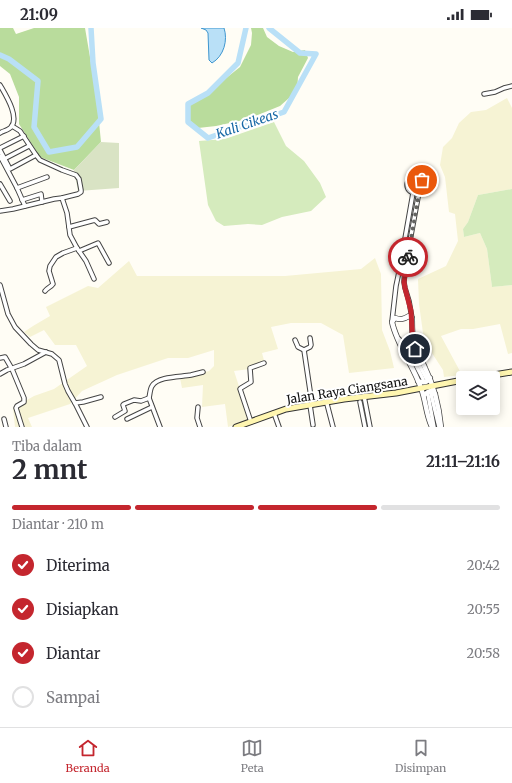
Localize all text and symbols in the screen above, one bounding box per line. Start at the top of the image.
text: 21:09 [20,5,58,24]
water label: Kali Cikeas [213,105,281,143]
pin [405,163,439,197]
icon: bag [411,169,433,191]
courier [388,237,428,277]
icon: bike [397,246,419,268]
pin [398,332,432,366]
icon: home [404,338,426,360]
map controls [456,371,500,415]
button: layers [456,371,500,415]
street label: Jalan Raya Ciangsana [284,373,409,407]
text: Tiba dalam [12,438,82,455]
text: 21:11–21:16 [426,452,500,471]
text: 2 mnt [12,453,87,486]
text: Diantar · 210 m [12,516,104,533]
icon: check [12,554,34,576]
text: Diterima [46,556,110,575]
text: 20:42 [467,557,500,574]
icon: check [12,598,34,620]
text: Disiapkan [46,600,119,619]
text: 20:55 [467,601,500,618]
icon: check [12,642,34,664]
text: Diantar [46,644,101,663]
text: 20:58 [466,645,500,662]
text: Sampai [46,688,100,707]
tab: Beranda [66,737,110,775]
tab: Peta [241,737,264,775]
tab: Disimpan [395,737,446,775]

